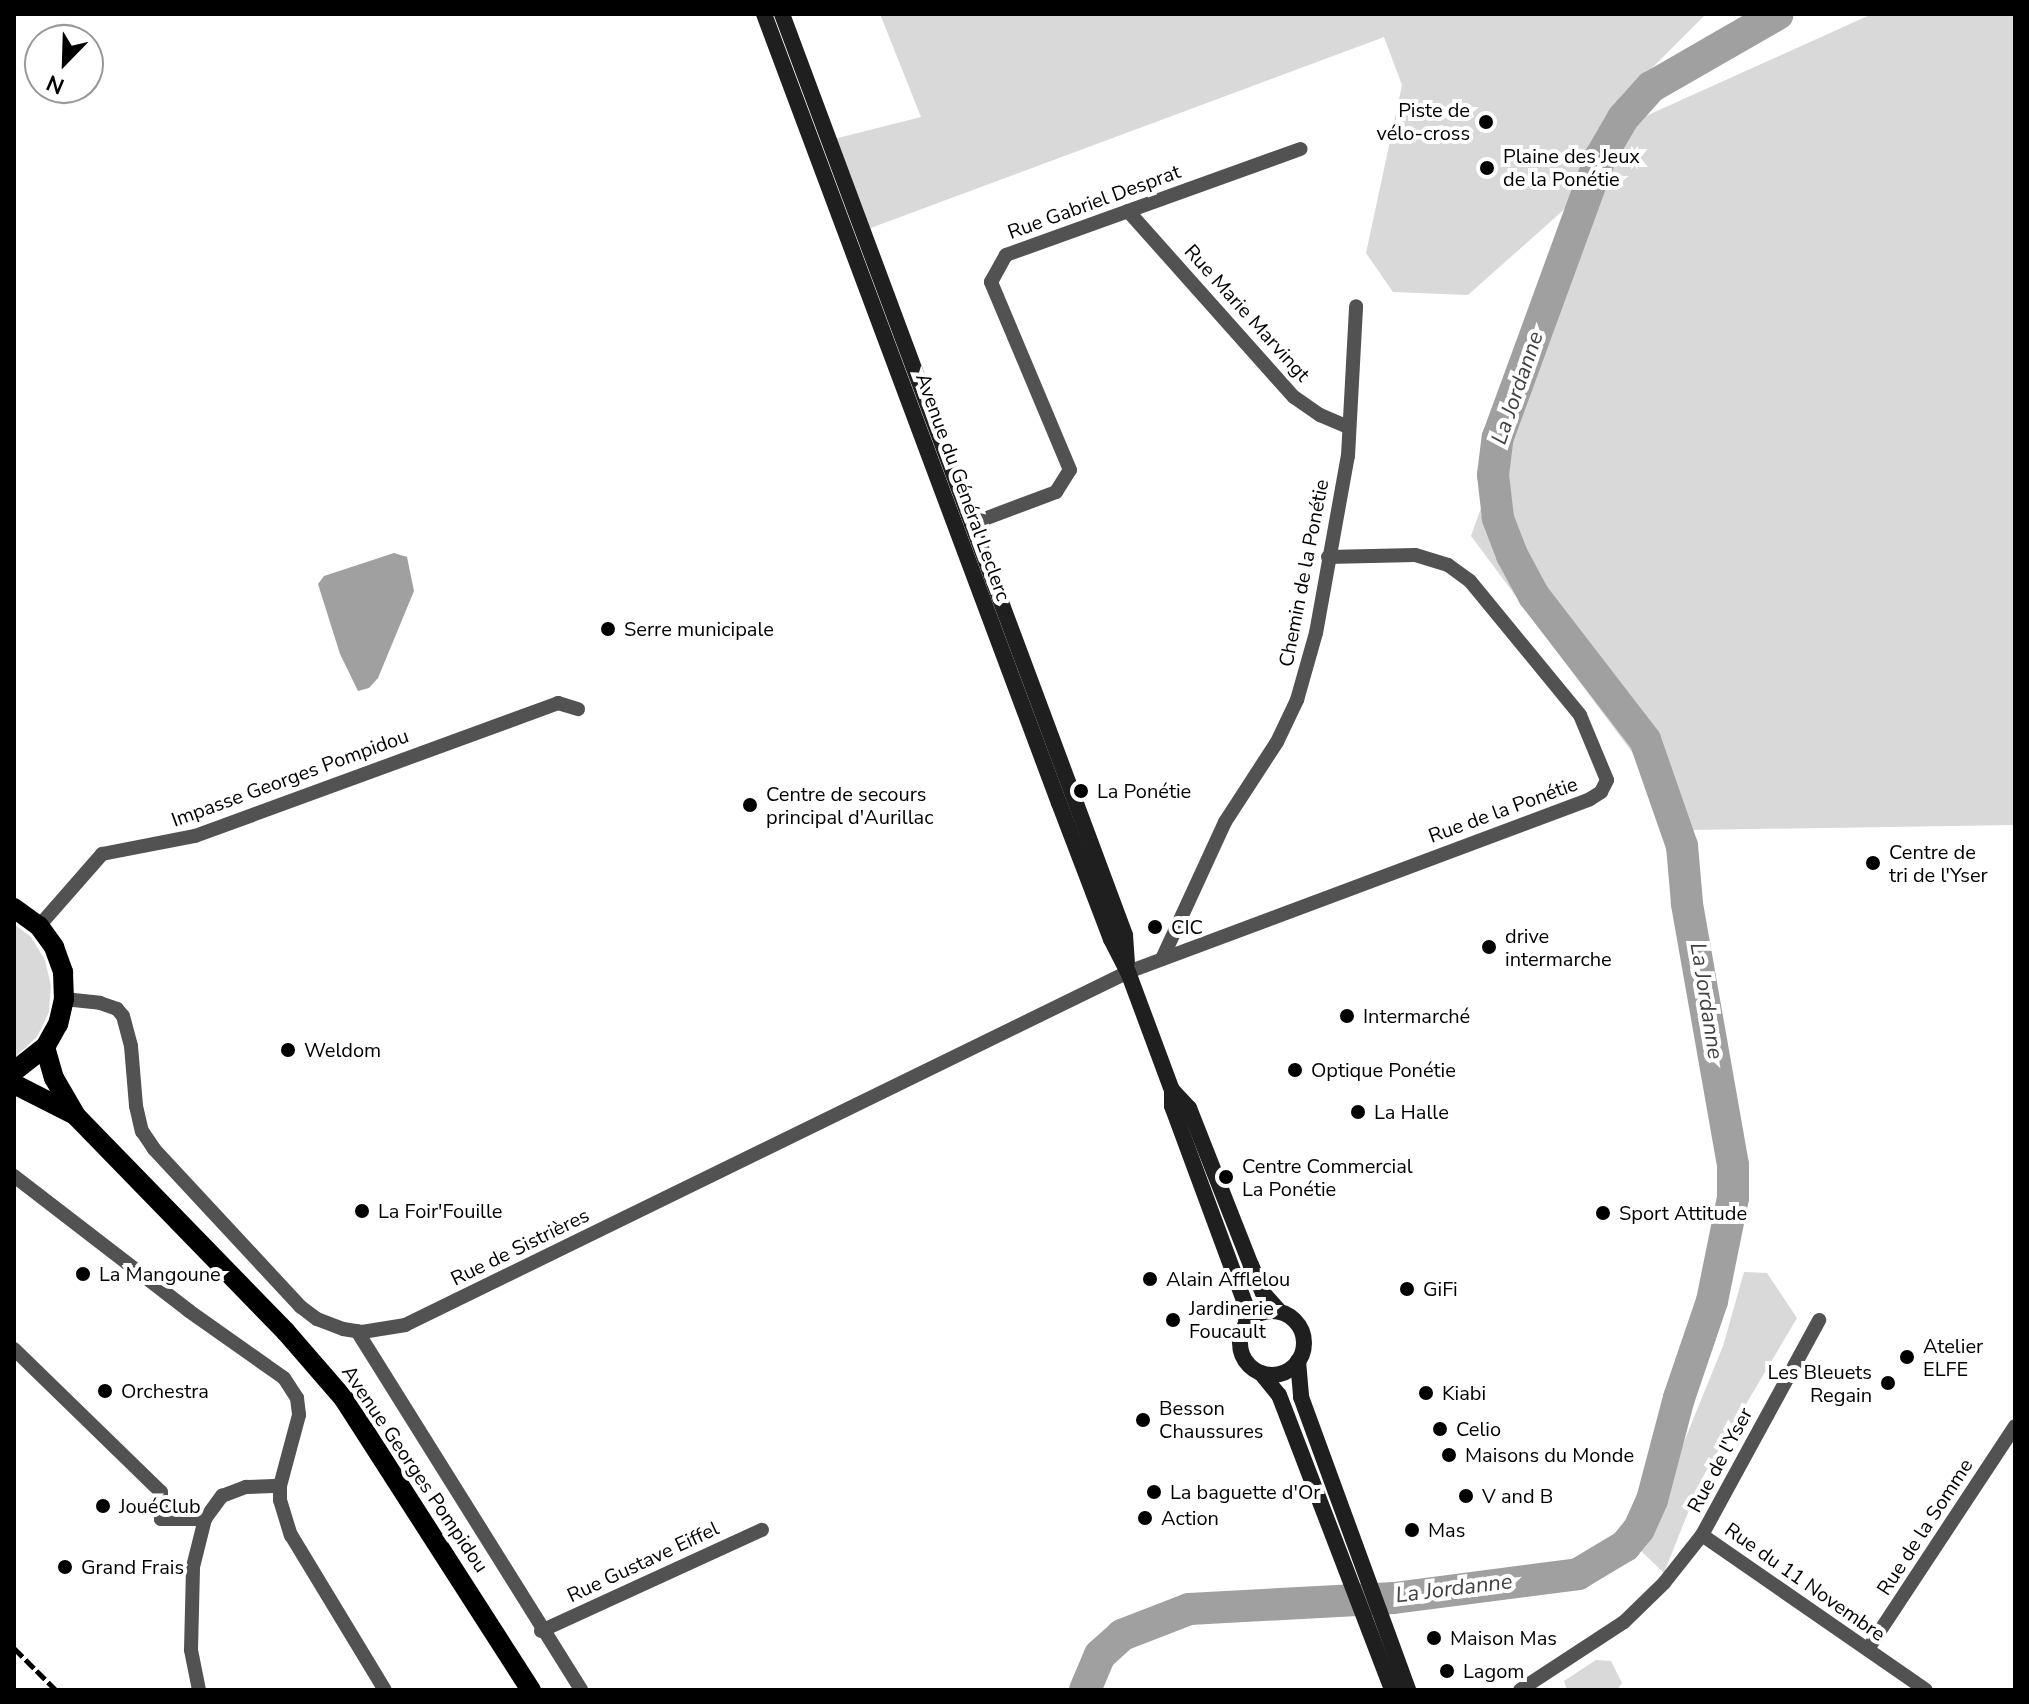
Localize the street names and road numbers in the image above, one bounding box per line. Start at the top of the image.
street label: Rue Gabriel Desprat [1004,160,1184,244]
street label: Rue Marie Marvingt [1179,240,1315,386]
street label: Avenue du Général Leclerc [911,370,1015,604]
street label: Chemin de la Ponétie [1274,477,1334,669]
street label: Impasse Georges Pompidou [168,724,412,832]
street label: Rue de la Ponétie [1425,772,1581,848]
street label: Rue de Sistrières [447,1203,593,1291]
street label: Avenue Georges Pompidou [337,1361,493,1577]
street label: Rue de l'Yser [1682,1404,1758,1516]
street label: Rue de la Somme [1872,1454,1978,1600]
street label: Rue Gustave Eiffel [563,1516,723,1608]
street label: Rue du 11 Novembre [1720,1518,1890,1646]

